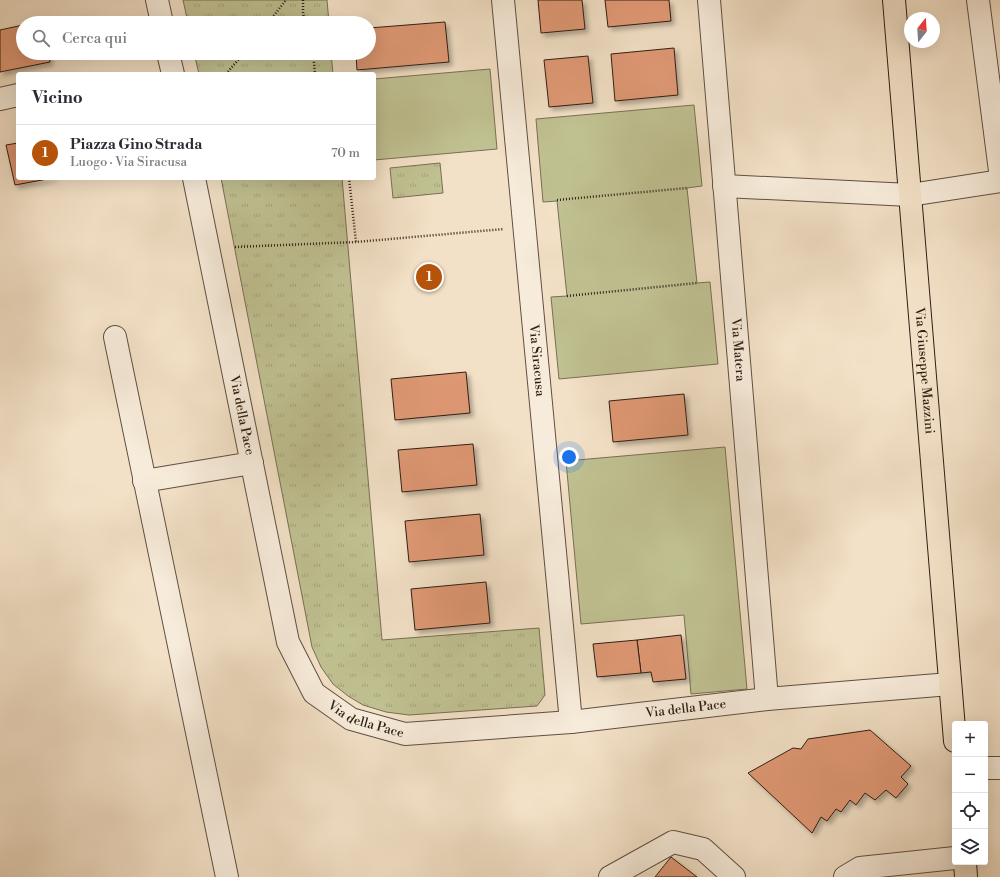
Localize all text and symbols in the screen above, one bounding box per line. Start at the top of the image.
north arrow [904,12,940,48]
search box [16,16,376,60]
icon: search [30,27,52,49]
text: Cerca qui [62,29,127,48]
text: Vicino [32,87,83,109]
text: Piazza Gino Strada [70,135,202,154]
text: 1 [42,145,48,161]
text: 70 m [331,145,360,161]
text: Luogo · Via Siracusa [70,154,187,170]
pin: 1 [416,262,442,292]
street label: Via Giuseppe Mazzini [911,306,938,435]
street label: Via Matera [727,317,749,382]
street label: Via Siracusa [525,323,548,398]
street label: Via della Pace [226,373,258,457]
your location [559,447,579,467]
street label: Via della Pace [644,696,727,721]
street label: Via della Pace [324,697,406,741]
map controls [952,721,988,865]
button: + [952,721,988,757]
button: − [952,757,988,793]
button: locate [952,793,988,829]
button: layers [952,829,988,865]

